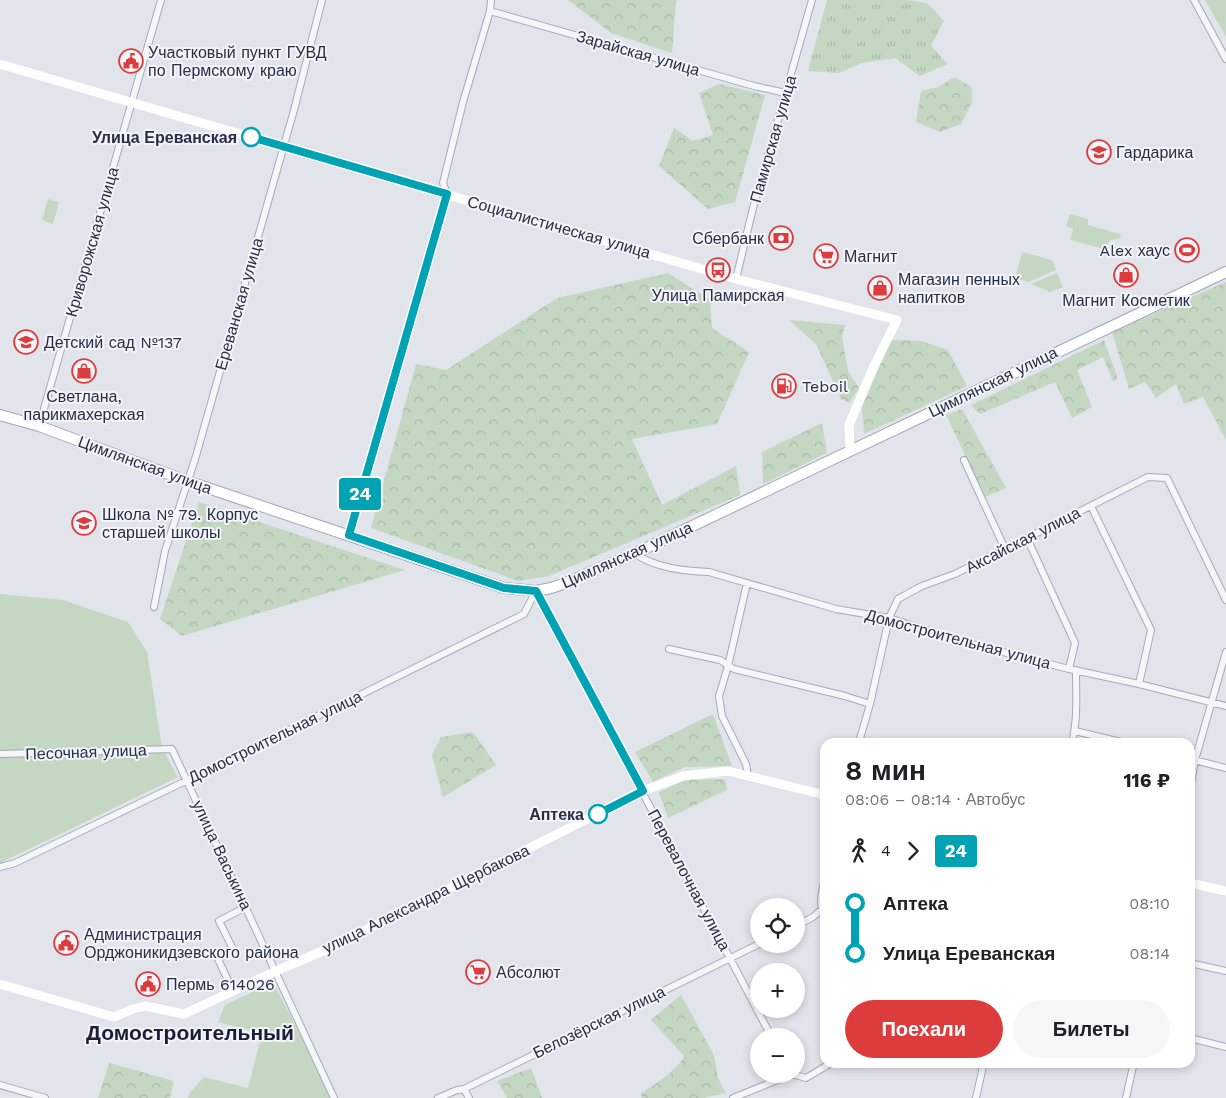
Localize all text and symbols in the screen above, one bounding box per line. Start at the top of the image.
street label: Зарайская улица [574,26,702,80]
place label: Участковый пункт ГУВД по Пермскому краю [148,43,327,80]
public building icon: Участковый пункт ГУВД по Пермскому краю [118,48,144,74]
street label: Памирская улица [746,73,800,205]
marker: Улица Ереванская [241,127,261,147]
place label: Улица Ереванская [92,128,237,147]
school or university icon: Гардарика [1086,139,1112,165]
place label: Гардарика [1116,143,1194,162]
street label: Криворожская улица [61,165,123,319]
street label: Социалистическая улица [465,192,653,262]
bank icon: Сбербанк [768,225,794,251]
place label: Сбербанк [692,229,765,248]
street label: Ереванская улица [211,236,267,372]
sports icon: Alex хаус [1174,237,1200,263]
place label: Alex хаус [1100,241,1170,260]
supermarket icon: Магнит [813,243,839,269]
place label: Магнит [844,247,898,266]
bus stop icon: Улица Памирская [705,257,731,283]
shop icon: Магнит Косметик [1113,262,1139,288]
place label: Магазин пенных напитков [898,270,1020,307]
shop icon: Магазин пенных напитков [867,275,893,301]
place label: Улица Памирская [651,286,785,305]
place label: Магнит Косметик [1062,291,1191,310]
school or university icon: Детский сад №137 [13,329,39,355]
place label: Детский сад №137 [44,333,182,352]
street label: Цимлянская улица [925,343,1061,421]
shop icon: Светлана, парикмахерская [71,358,97,384]
fuel station icon: Teboil [771,373,797,399]
place label: Teboil [802,377,848,396]
place label: Светлана, парикмахерская [24,387,144,424]
street label: Цимлянская улица [76,432,215,498]
line badge: 24 [338,478,382,510]
text: 24 [349,483,371,504]
street label: Аксайская улица [963,503,1084,577]
place label: Школа № 79. Корпус старшей школы [102,505,258,542]
school or university icon: Школа № 79. Корпус старшей школы [71,510,97,536]
street label: Цимлянская улица [559,518,695,592]
street label: Домостроительная улица [863,605,1053,673]
street label: Домостроительная улица [185,687,365,787]
street label: Песочная улица [25,740,147,764]
text: 8 мин [845,754,926,787]
text: 116 ₽ [1123,769,1170,792]
text: 08:06 – 08:14 · Автобус [845,790,1025,809]
street label: улица Васькина [188,797,256,913]
marker: Аптека [588,804,608,824]
place label: Аптека [529,805,584,824]
street label: Перевалочная улица [644,806,734,954]
icon: walk [845,837,873,865]
icon: forward [899,837,927,865]
text: 24 [945,840,967,861]
street label: улица Александра Щербакова [320,841,533,957]
text: 4 [881,841,891,860]
text: Аптека [883,892,948,915]
text: 08:10 [1129,894,1170,913]
map controls [750,898,805,1083]
button: locate [750,898,805,953]
place label: Администрация Орджоникидзевского района [84,925,299,962]
public building icon: Администрация Орджоникидзевского района [53,930,79,956]
text: Улица Ереванская [883,942,1055,965]
text: 08:14 [1129,944,1170,963]
supermarket icon: Абсолют [465,959,491,985]
place label: Абсолют [496,963,561,982]
button: + [750,963,805,1018]
public building icon: Пермь 614026 [135,971,161,997]
place label: Пермь 614026 [166,975,275,994]
street label: Белозёрская улица [530,982,668,1062]
button: Поехали [845,1000,1003,1058]
button: Билеты [1013,1000,1170,1058]
district label: Домостроительный [86,1020,294,1045]
button: − [750,1028,805,1083]

